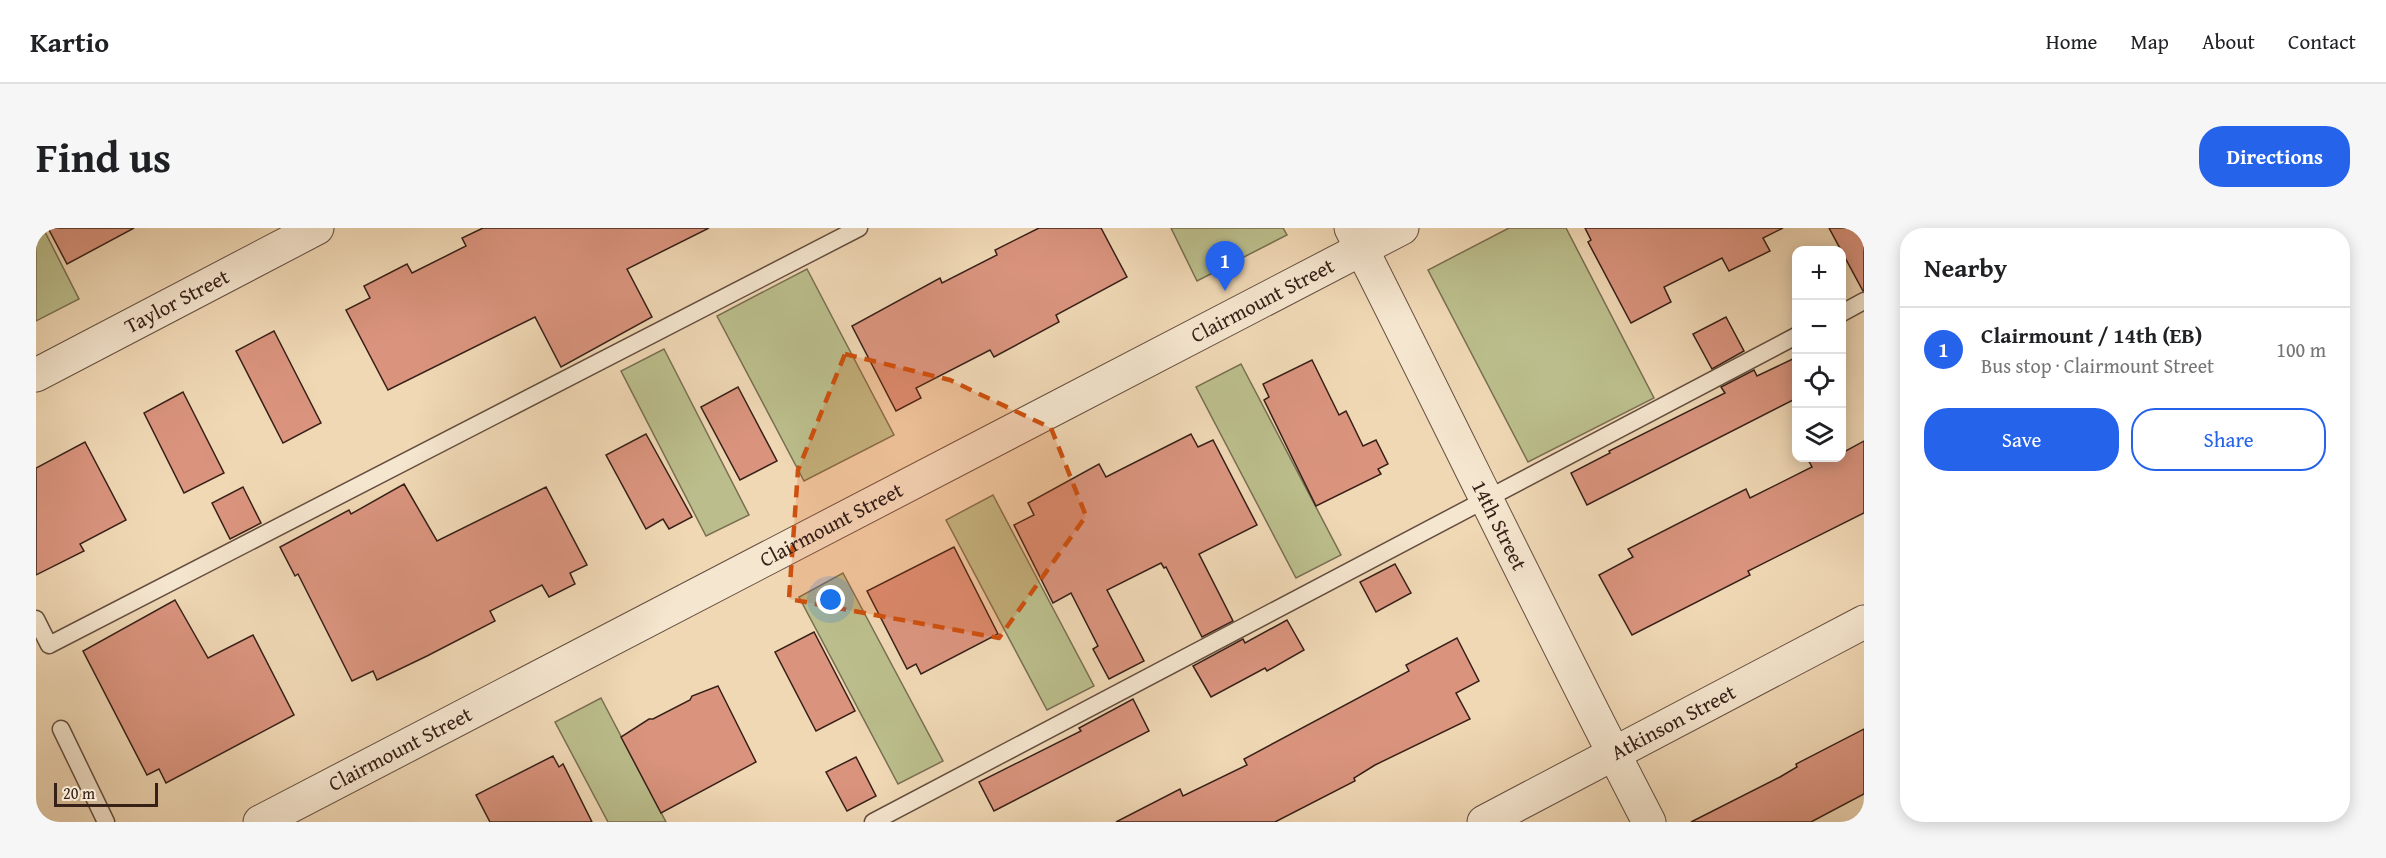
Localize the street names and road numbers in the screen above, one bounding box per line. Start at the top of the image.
street label: Clairmount Street [1185,250,1340,350]
street label: Taylor Street [119,260,235,341]
street label: Clairmount Street [754,474,909,575]
street label: 14th Street [1464,474,1535,576]
street label: Atkinson Street [1605,676,1742,768]
street label: Clairmount Street [323,698,478,799]

